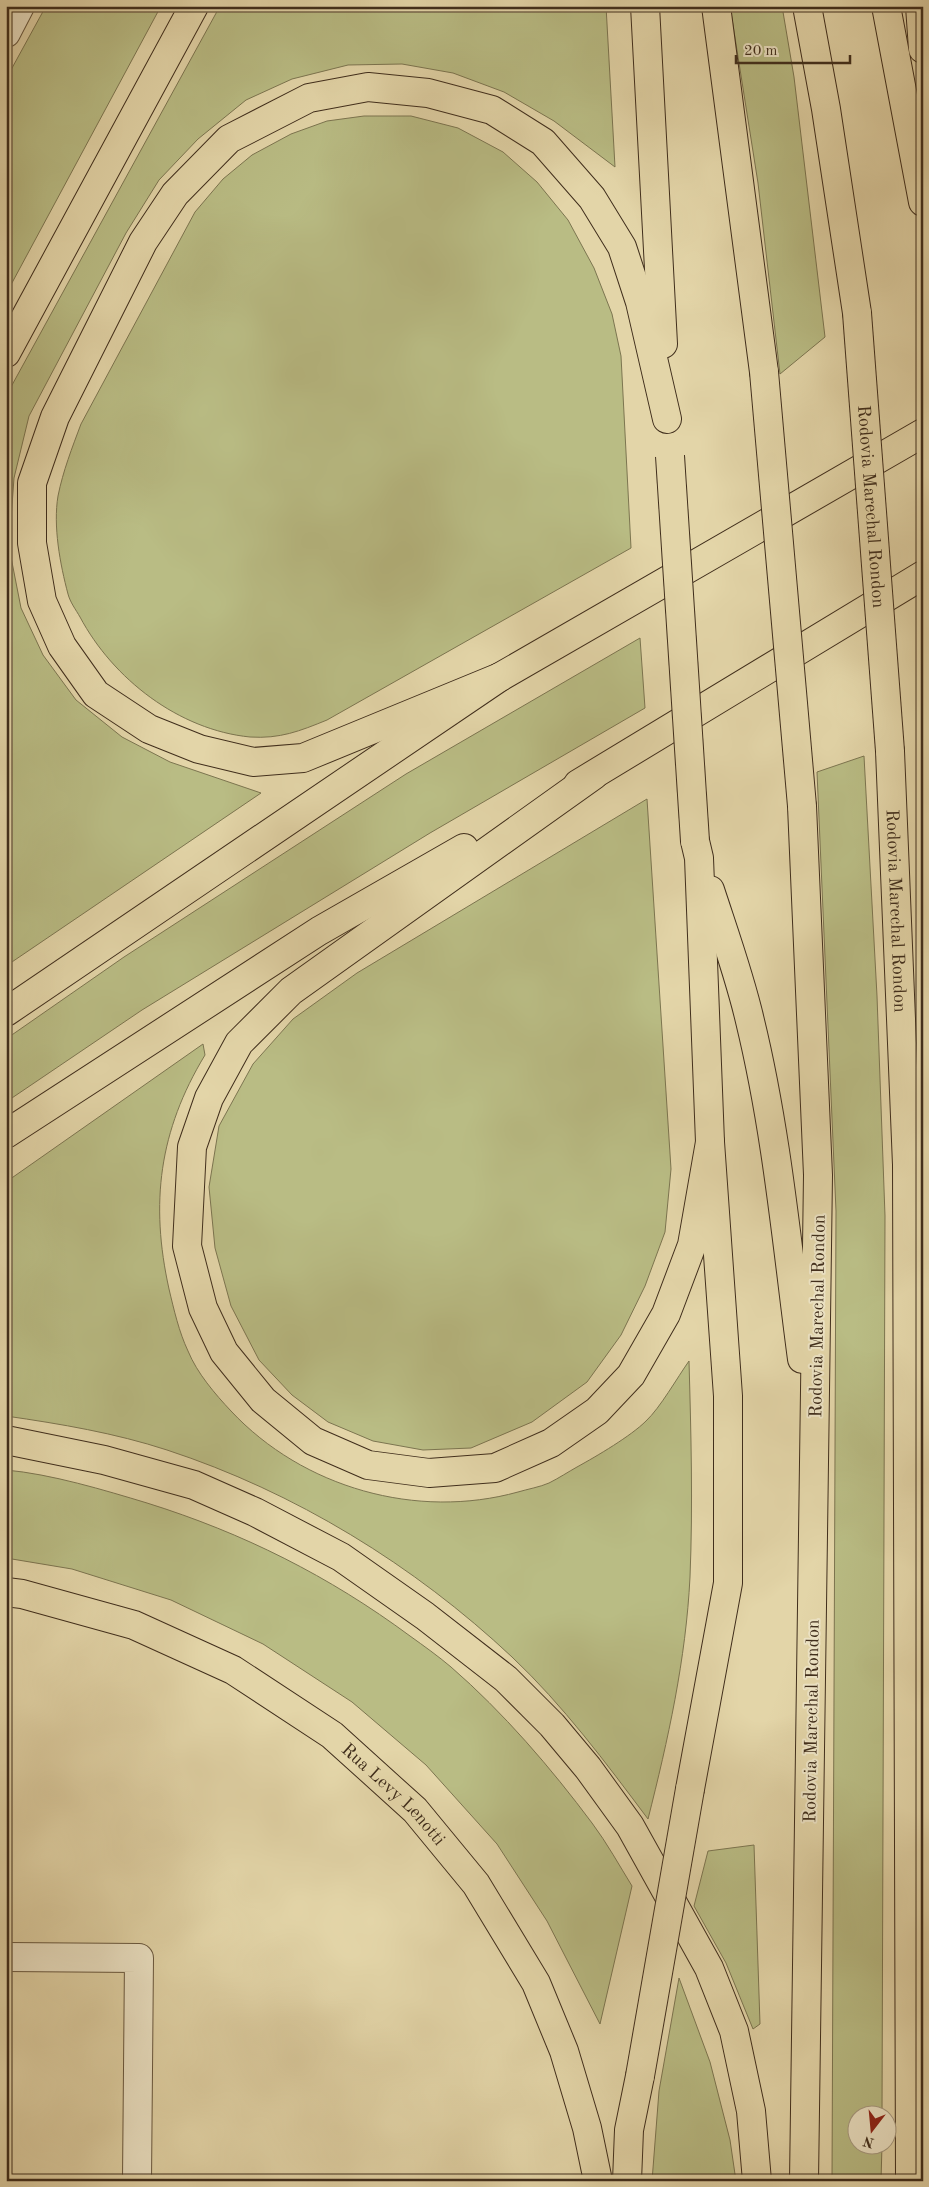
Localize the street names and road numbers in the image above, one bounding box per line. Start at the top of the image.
street label: Rodovia Marechal Rondon [854,404,887,609]
street label: Rodovia Marechal Rondon [882,809,909,1013]
street label: Rodovia Marechal Rondon [807,1214,829,1418]
street label: Rodovia Marechal Rondon [801,1619,823,1823]
street label: Rua Levy Lenotti [338,1740,448,1849]

